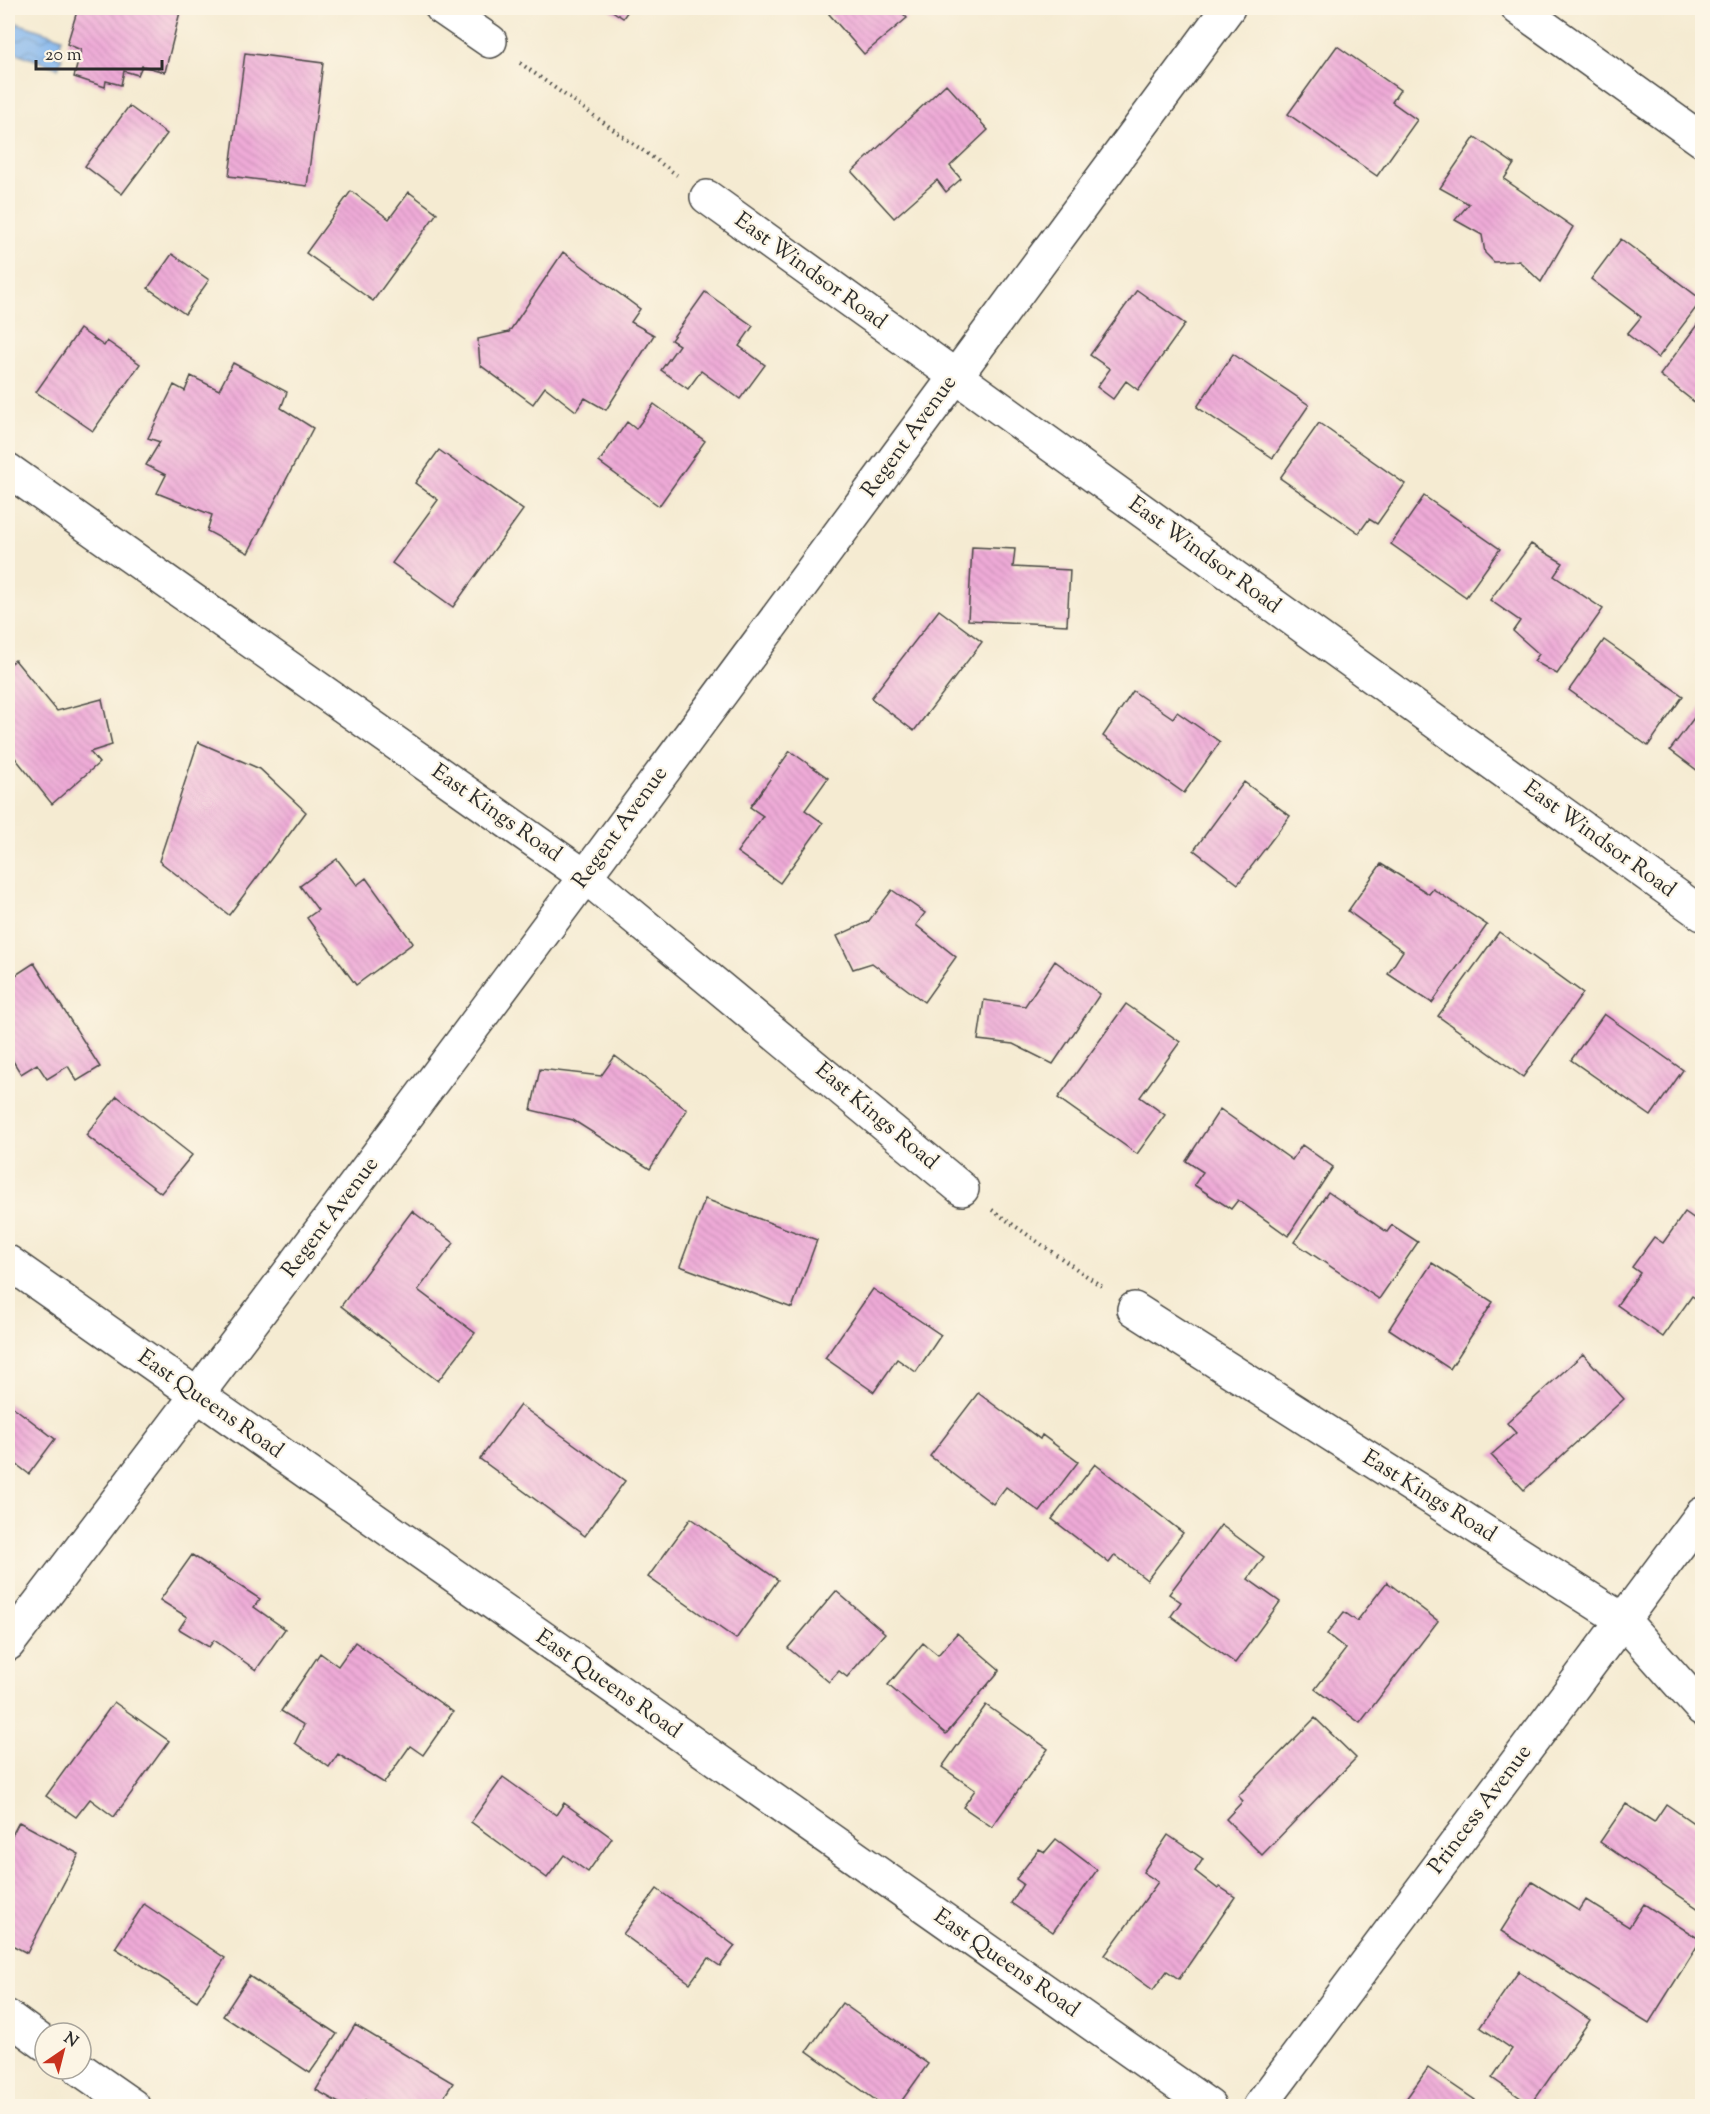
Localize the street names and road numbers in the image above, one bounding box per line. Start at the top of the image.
street label: East Windsor Road [727,206,893,338]
street label: Regent Avenue [855,369,965,505]
street label: East Windsor Road [1121,490,1287,622]
street label: East Kings Road [424,757,568,871]
street label: Regent Avenue [566,760,676,896]
street label: East Windsor Road [1516,774,1682,906]
street label: East Kings Road [807,1056,945,1178]
street label: Regent Avenue [275,1151,387,1285]
street label: East Queens Road [130,1343,290,1467]
street label: East Kings Road [1356,1443,1502,1551]
street label: East Queens Road [528,1623,688,1747]
street label: Princess Avenue [1422,1738,1540,1882]
street label: East Queens Road [926,1902,1086,2026]

